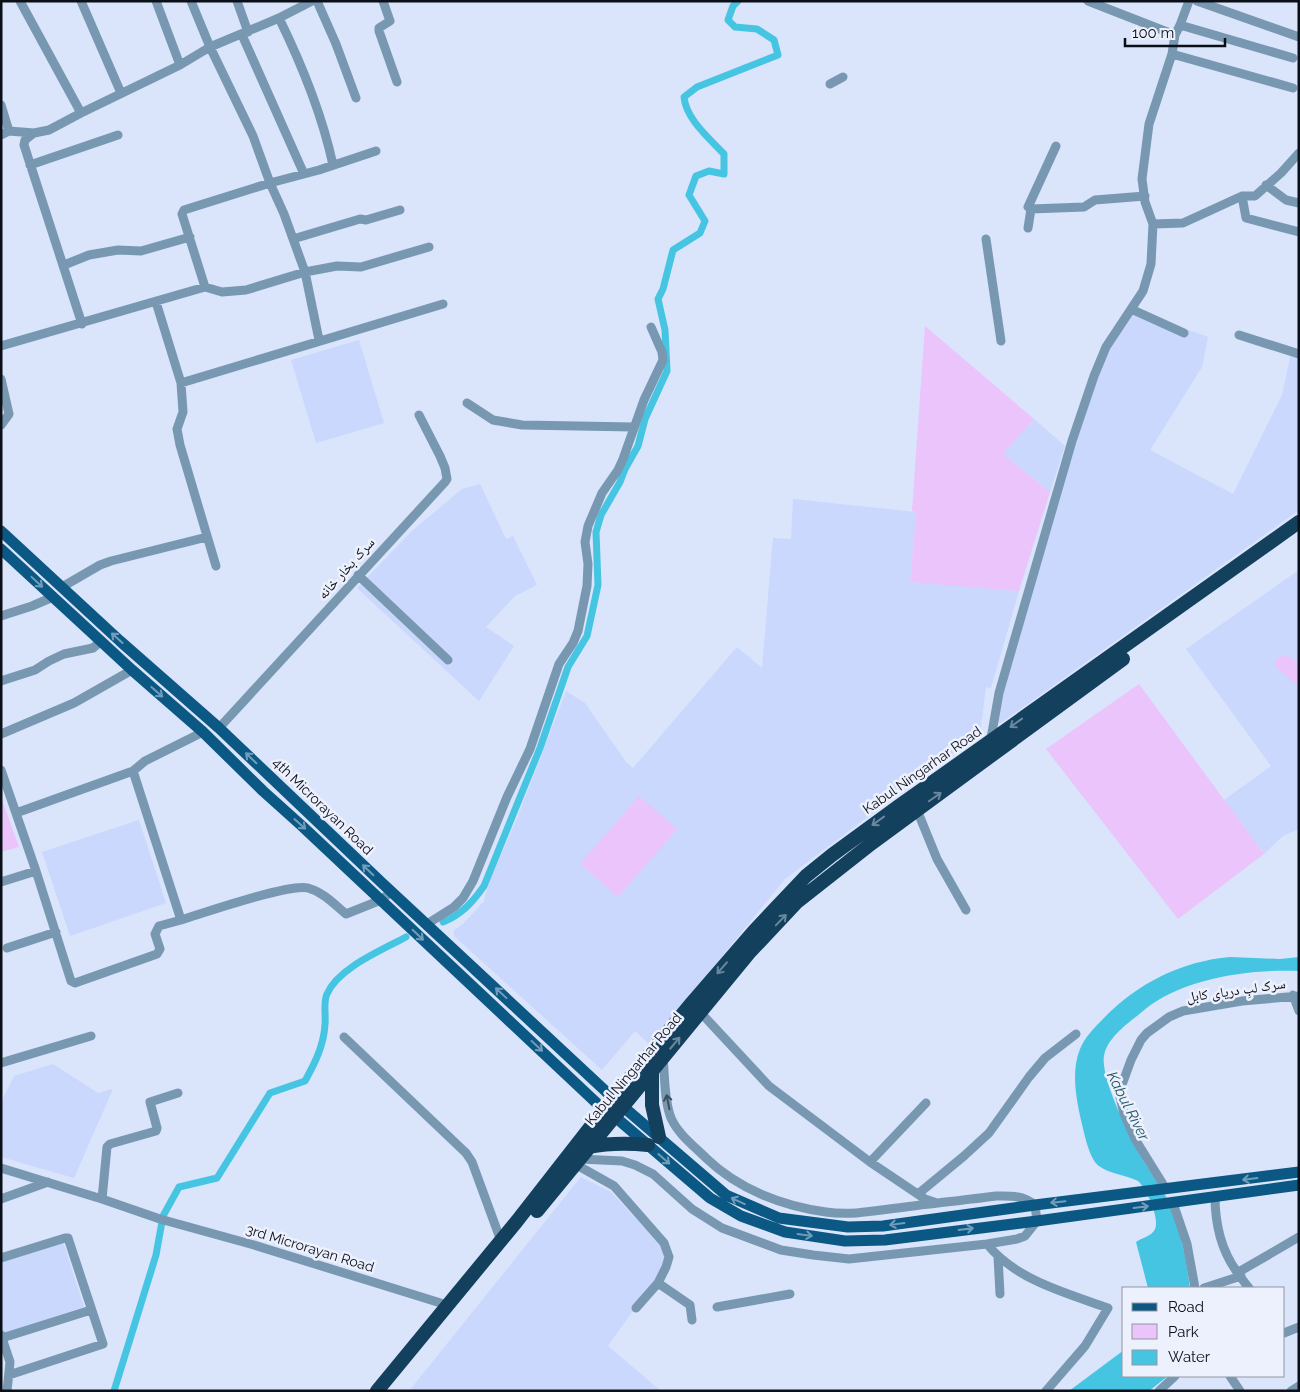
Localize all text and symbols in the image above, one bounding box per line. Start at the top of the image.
scale bar [1125,15,1225,47]
text: 100 m [1132,24,1174,42]
street label: سرک بخار خانه [314,534,378,603]
one-way arrow [30,576,43,588]
one-way arrow [110,632,123,643]
one-way arrow [151,686,164,697]
one-way arrow [1010,718,1024,728]
street label: Kabul Ningarhar Road [860,723,984,817]
one-way arrow [244,752,257,764]
street label: 4th Microrayan Road [270,754,376,858]
one-way arrow [928,792,942,802]
one-way arrow [871,816,885,826]
one-way arrow [293,818,306,830]
one-way arrow [362,864,375,876]
one-way arrow [775,913,787,926]
one-way arrow [412,929,424,941]
one-way arrow [717,961,728,974]
street label: سرک لبِ دریای کابل [1185,975,1287,1008]
one-way arrow [494,987,507,999]
street label: Kabul Ningarhar Road [581,1010,685,1128]
one-way arrow [670,1037,681,1050]
one-way arrow [530,1040,543,1052]
water label: Kabul River [1103,1068,1154,1144]
one-way arrow [662,1095,672,1111]
one-way arrow [658,1153,671,1165]
one-way arrow [1243,1174,1259,1184]
one-way arrow [731,1196,746,1206]
one-way arrow [1050,1197,1066,1207]
one-way arrow [1133,1202,1149,1212]
one-way arrow [889,1219,905,1229]
street label: 3rd Microrayan Road [244,1221,376,1275]
one-way arrow [958,1224,974,1234]
one-way arrow [796,1230,812,1240]
legend [1122,1287,1285,1377]
text: Road [1168,1298,1204,1316]
text: Park [1168,1323,1199,1341]
text: Water [1168,1348,1211,1366]

